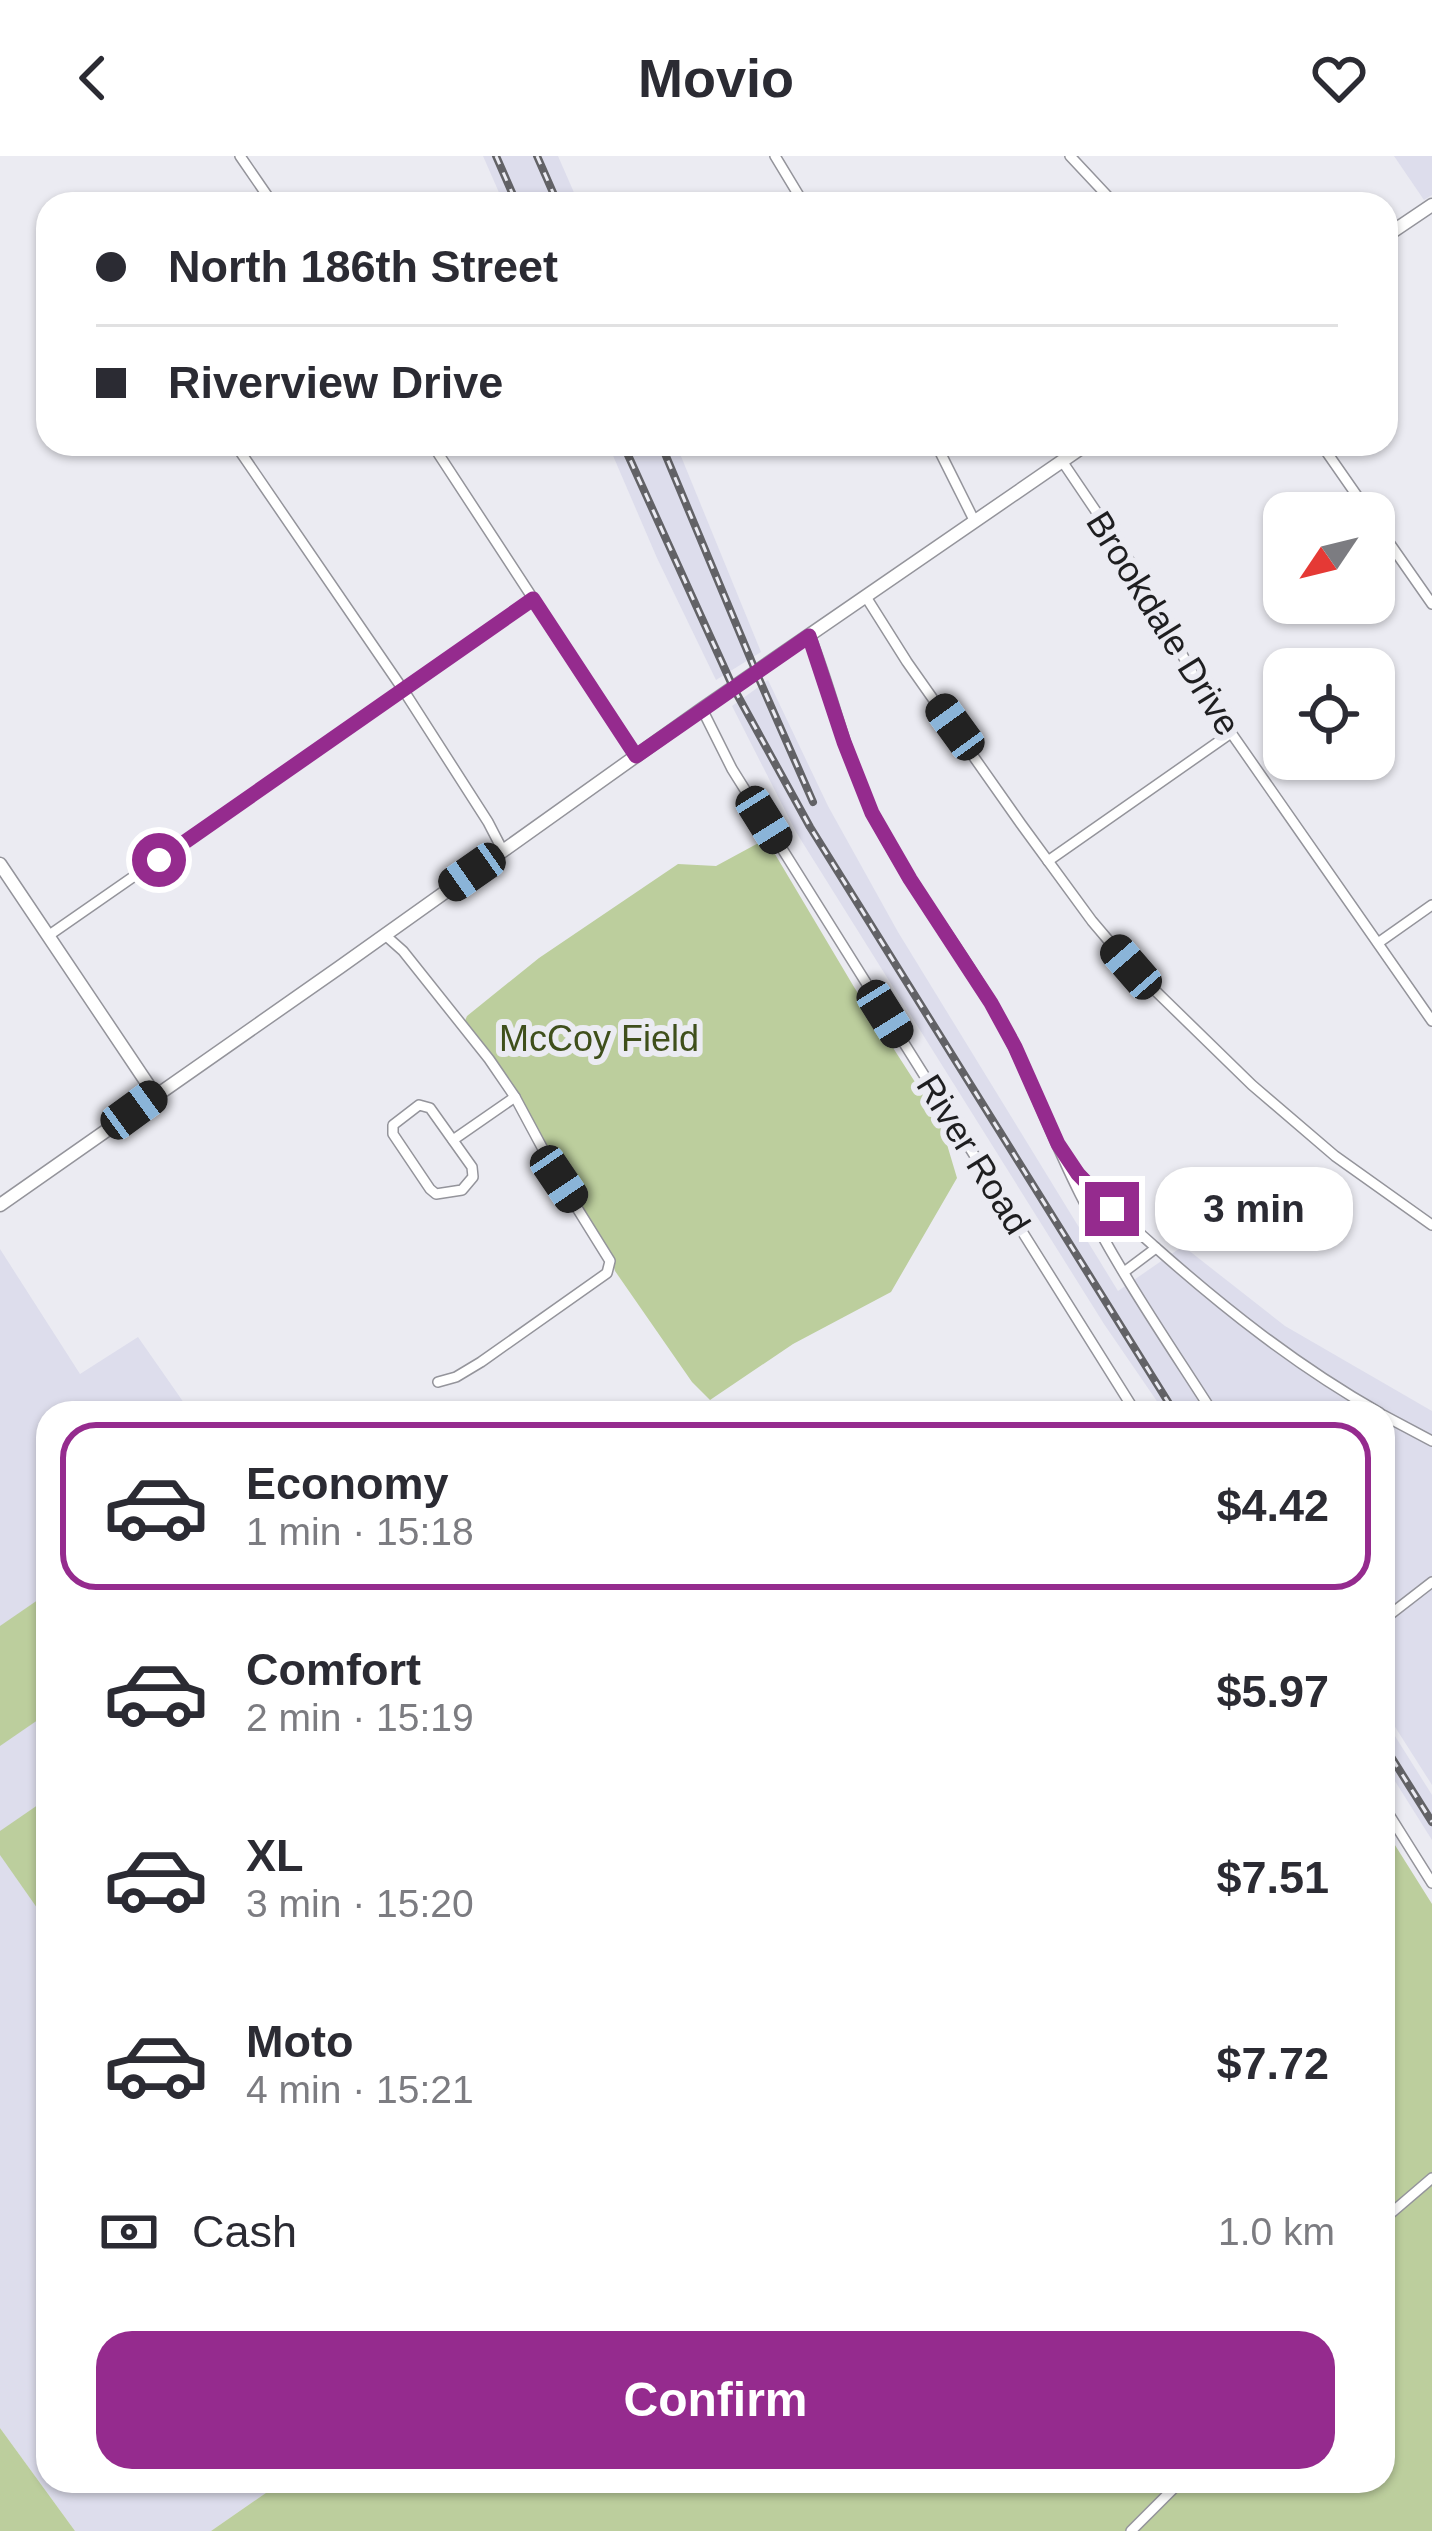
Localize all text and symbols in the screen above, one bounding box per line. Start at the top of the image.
icon: back [60,45,126,111]
icon: heart [1306,45,1372,111]
text: Movio [638,48,794,108]
text: North 186th Street [168,241,558,292]
text: Riverview Drive [168,357,503,408]
north arrow [1263,492,1395,624]
map controls [1263,492,1395,780]
street label: Brookdale Drive [1078,504,1249,743]
button: locate [1263,648,1395,780]
car [919,687,991,767]
car [730,780,798,860]
route start [132,833,186,887]
car [432,837,512,907]
car [1094,928,1168,1006]
car [851,974,919,1054]
park label: McCoy Field [499,1018,699,1059]
street label: River Road [908,1067,1039,1241]
car [94,1074,174,1146]
car [524,1139,594,1219]
callout: 3 min [1154,1167,1352,1251]
route end [1085,1182,1139,1236]
text: 3 min [1203,1187,1305,1230]
icon: car [102,1452,210,1560]
text: Economy [246,1458,449,1509]
text: $4.42 [1216,1480,1329,1531]
text: 1 min · 15:18 [246,1510,474,1553]
icon: car [102,1638,210,1746]
text: Comfort [246,1644,421,1695]
text: $5.97 [1216,1666,1329,1717]
text: 2 min · 15:19 [246,1696,474,1739]
icon: car [102,1824,210,1932]
text: XL [246,1830,304,1881]
text: $7.51 [1216,1852,1329,1903]
text: 3 min · 15:20 [246,1882,474,1925]
icon: car [102,2010,210,2118]
text: Moto [246,2016,353,2067]
text: $7.72 [1216,2038,1329,2089]
text: 4 min · 15:21 [246,2068,474,2111]
icon: cash [96,2199,162,2265]
text: Cash [192,2206,297,2257]
text: 1.0 km [1218,2210,1335,2253]
button: Confirm [96,2331,1335,2469]

